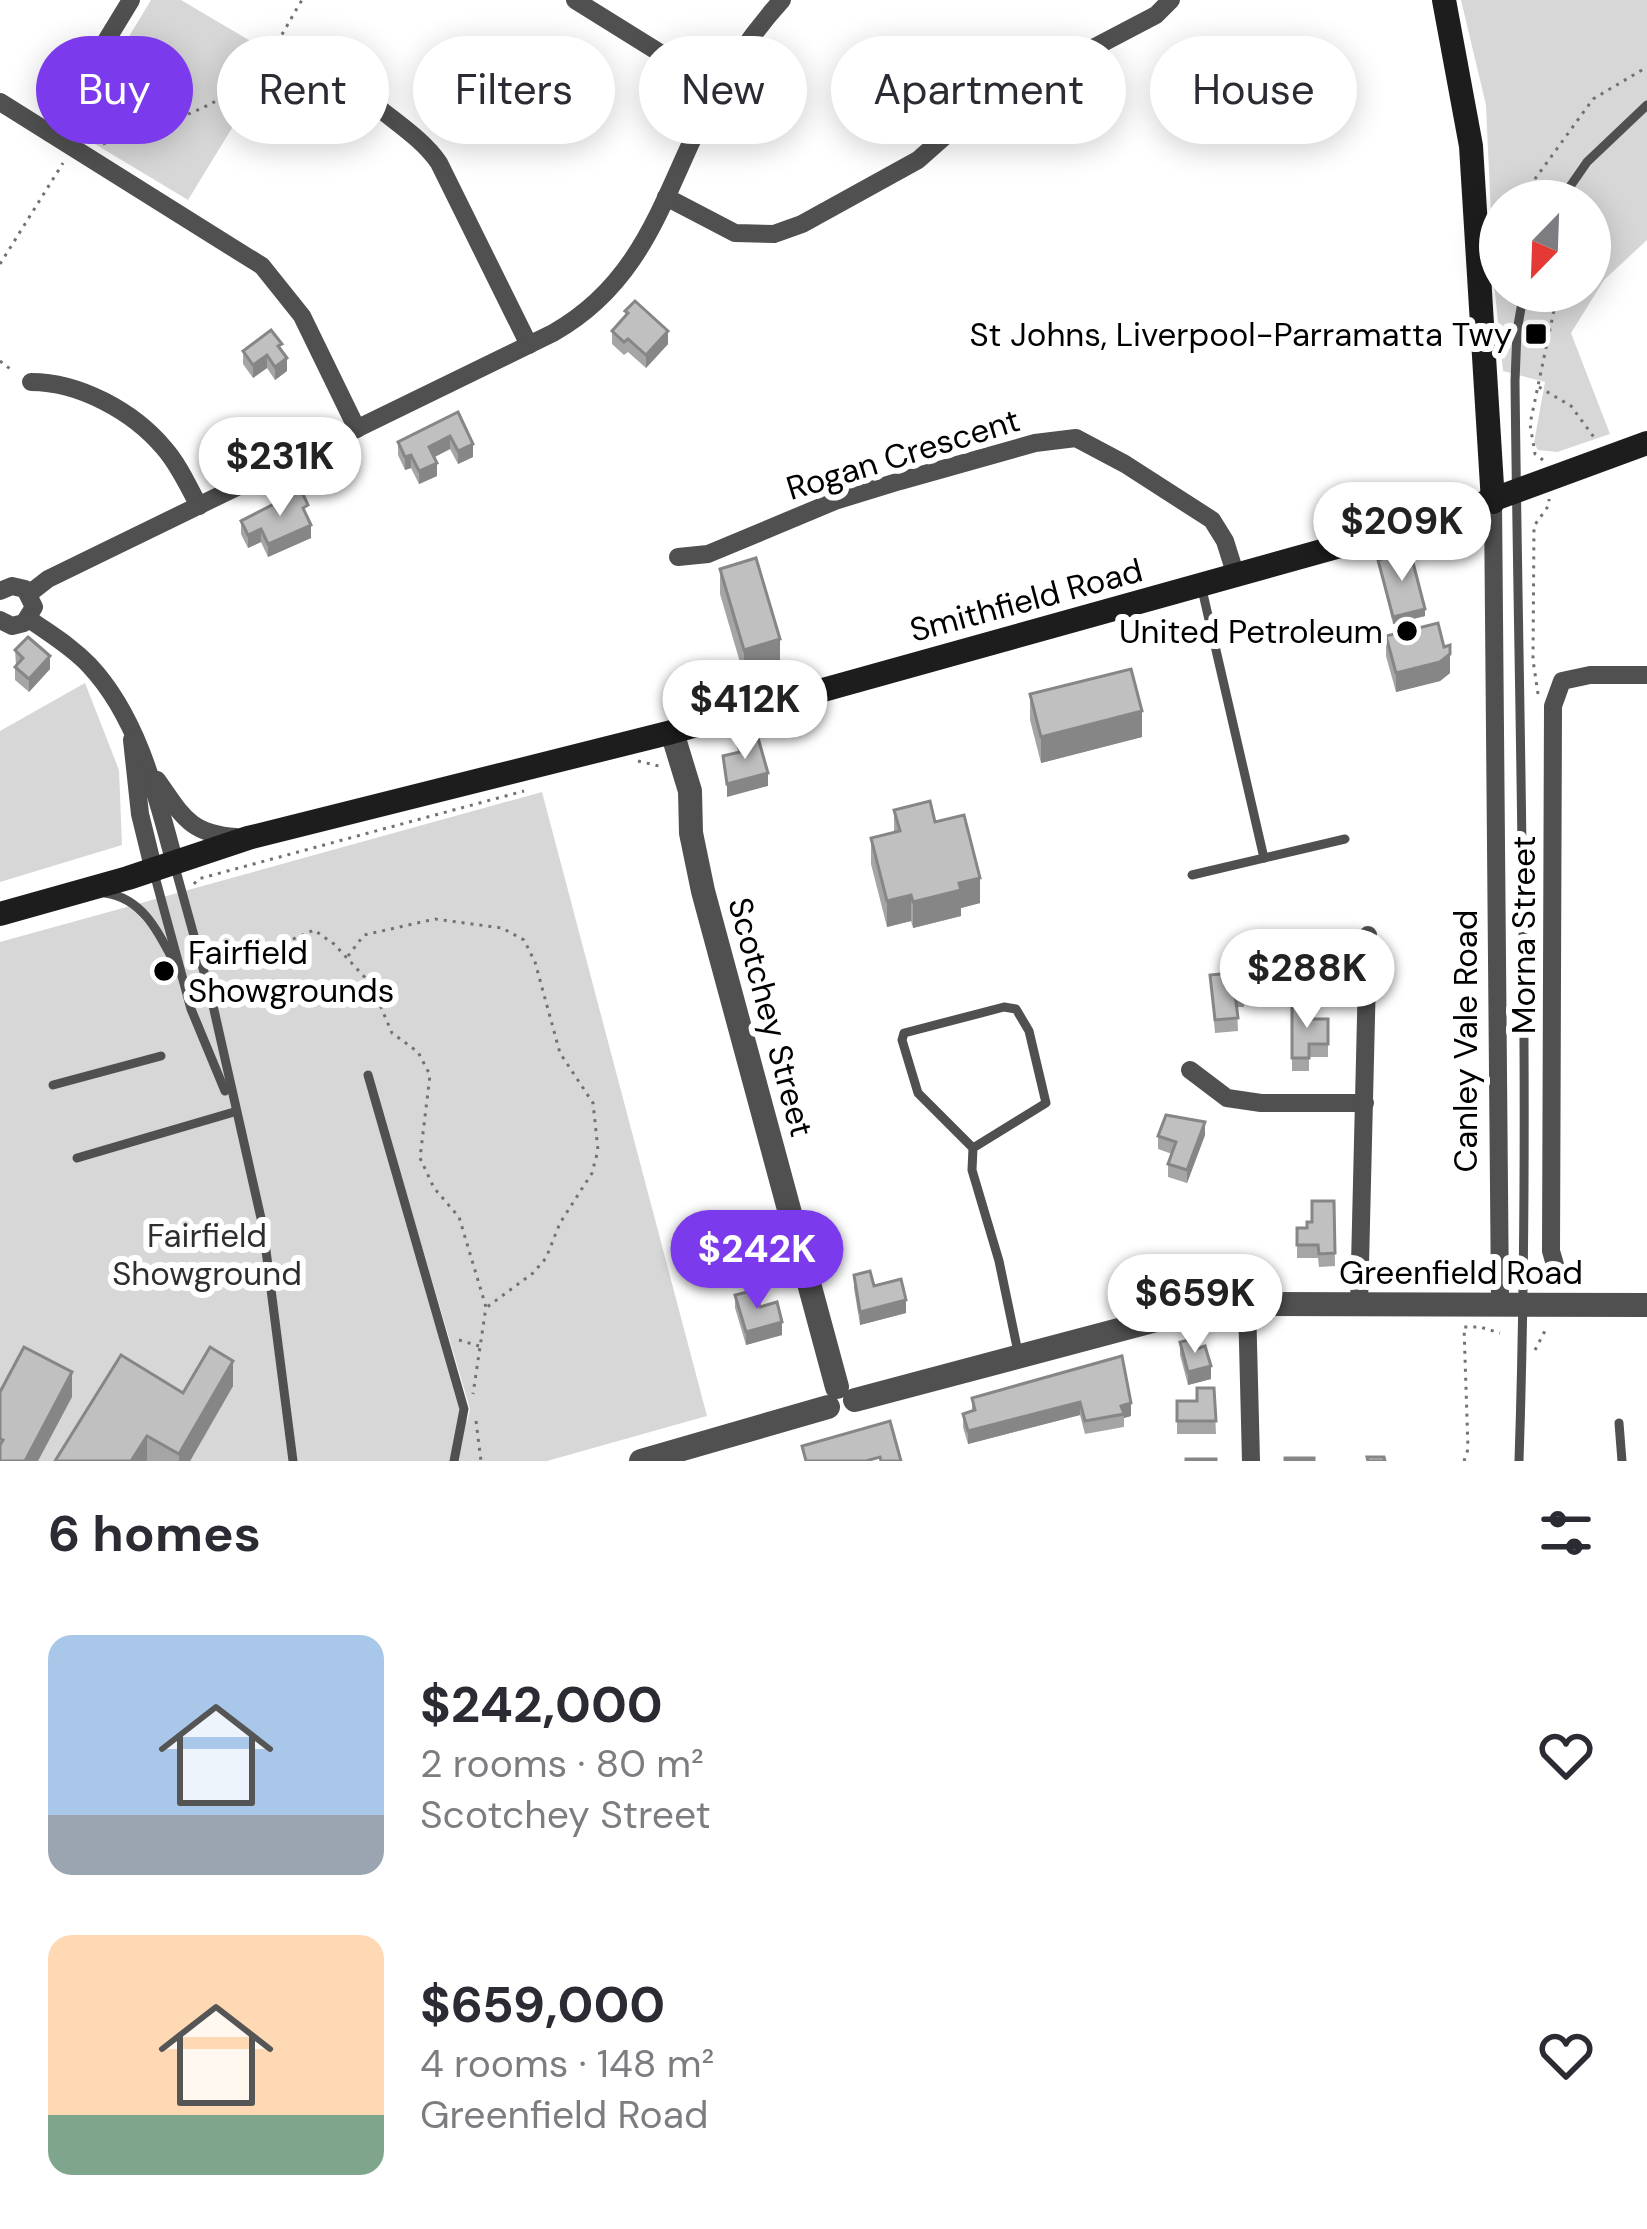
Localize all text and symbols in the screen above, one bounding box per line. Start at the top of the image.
chip: Buy [36,36,193,144]
chip: Rent [217,36,389,144]
chip: Filters [413,36,615,144]
chip: New [639,36,807,144]
chip: Apartment [831,36,1126,144]
chip: House [1150,36,1357,144]
north arrow [1479,180,1611,312]
map controls [1479,180,1611,312]
place label: St Johns, Liverpool-Parramatta Twy [969,313,1512,356]
marker: St Johns, Liverpool-Parramatta Twy [1523,321,1549,347]
street label: Rogan Crescent [781,398,1025,510]
pin: $231K [196,417,364,519]
text: $231K [226,430,334,481]
pin: $209K [1318,482,1486,584]
text: $209K [1340,495,1464,546]
street label: Smithfield Road [905,548,1147,652]
place label: United Petroleum [1119,610,1383,653]
marker: United Petroleum [1394,618,1420,644]
pin: $412K [661,660,829,762]
text: $412K [689,673,801,724]
street label: Morna Street [1502,836,1545,1034]
street label: Scotchey Street [718,893,824,1141]
street label: Canley Vale Road [1444,909,1487,1173]
pin: $288K [1223,929,1391,1031]
place label: Fairfield Showgrounds [188,931,394,1012]
text: $288K [1247,942,1367,993]
marker: Fairfield Showgrounds [151,958,177,984]
pin: $242K [673,1210,841,1312]
park label: Fairfield Showground [112,1214,302,1295]
text: $242K [697,1223,817,1274]
street label: Greenfield Road [1339,1251,1583,1294]
pin: $659K [1111,1254,1279,1356]
text: $659K [1134,1267,1256,1318]
text: 6 homes [48,1500,261,1567]
icon: filters [1533,1500,1599,1566]
text: $242,000 [420,1671,663,1738]
icon: home [144,1683,288,1827]
icon: heart [1533,1722,1599,1788]
text: 2 rooms · 80 m² [420,1738,704,1789]
text: Scotchey Street [420,1789,711,1840]
text: $659,000 [420,1971,665,2038]
icon: home [144,1983,288,2127]
icon: heart [1533,2022,1599,2088]
text: 4 rooms · 148 m² [420,2038,714,2089]
text: Greenfield Road [420,2089,708,2140]

